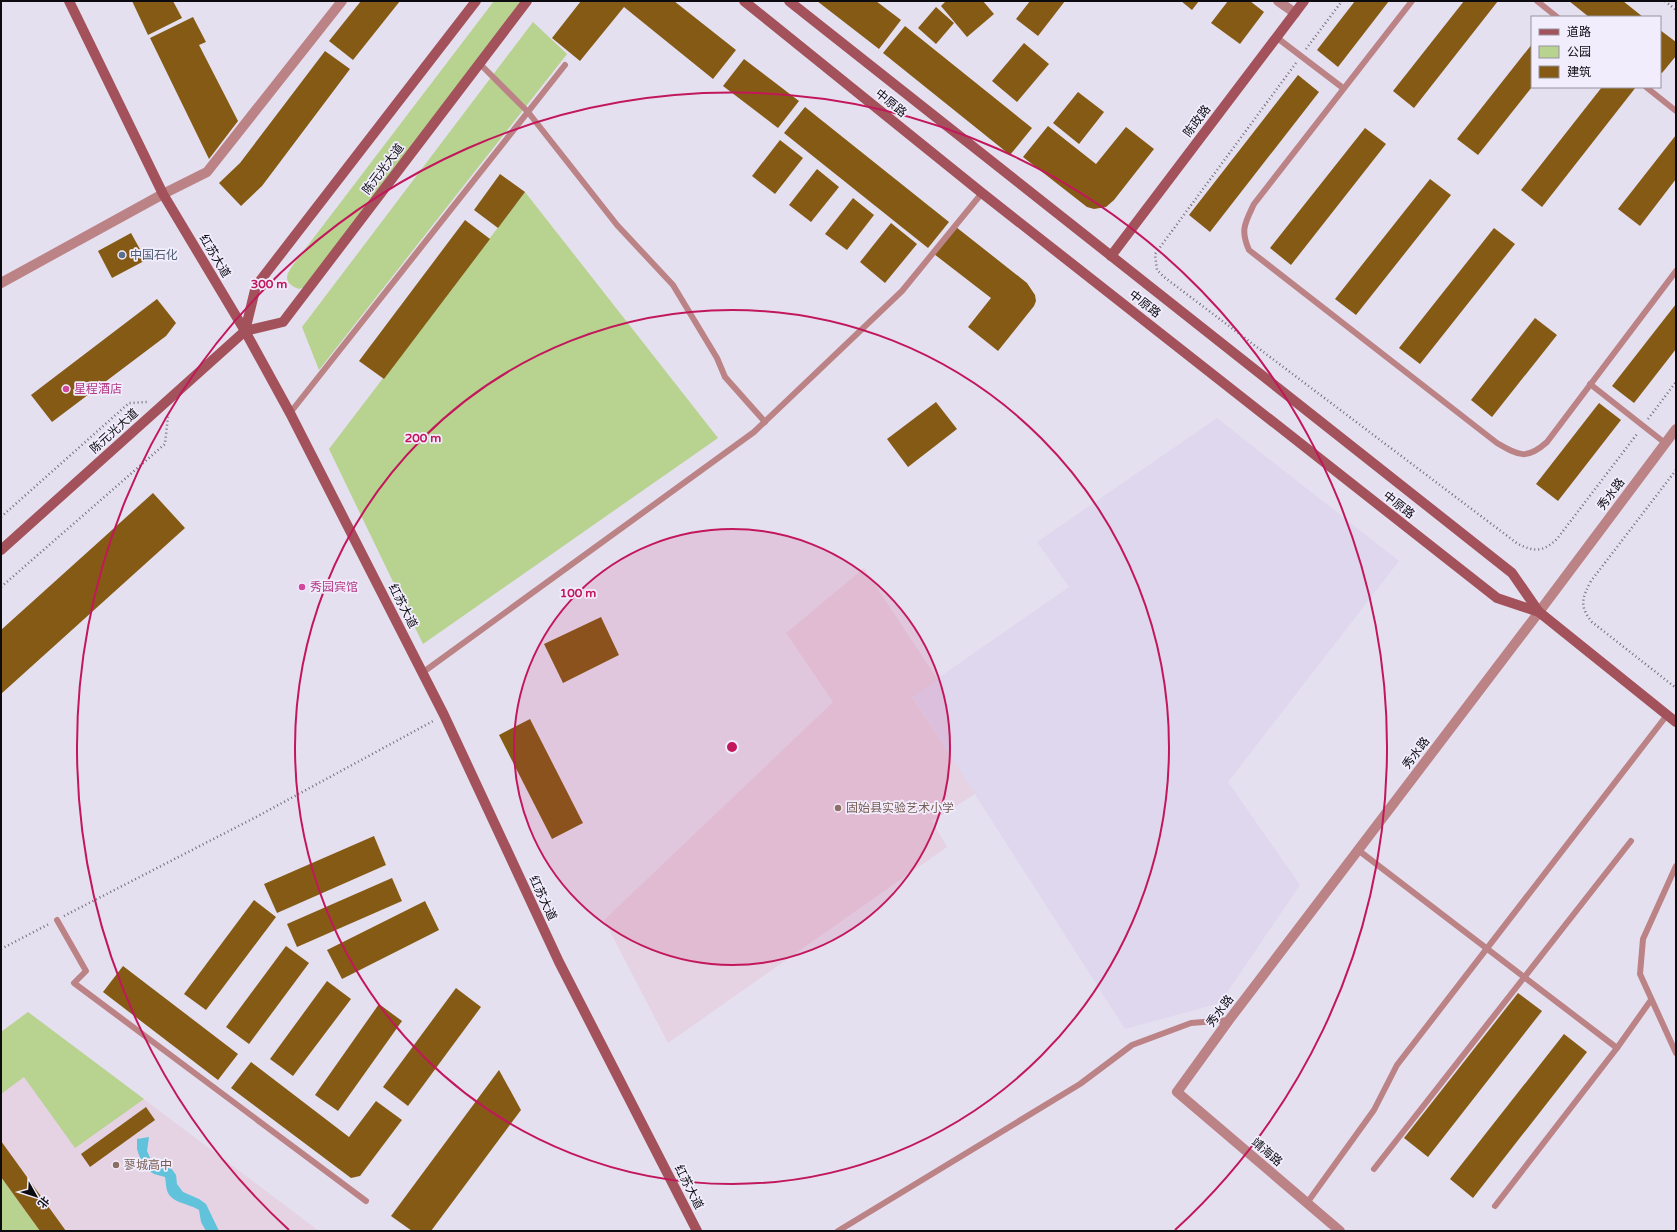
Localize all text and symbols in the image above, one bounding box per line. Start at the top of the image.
legend [1531,16,1661,88]
text: 道路 [1567,25,1591,39]
text: 公园 [1567,45,1591,59]
text: 建筑 [1567,65,1591,79]
street label: 中原路 [873,86,909,120]
street label: 陈政路 [1181,102,1213,140]
street label: 陈元光大道 [359,141,407,197]
street label: 红苏大道 [197,232,233,280]
place label: 中国石化 [130,248,178,262]
marker: 中国石化 [117,250,127,260]
text: 300 m [251,277,287,291]
street label: 中原路 [1127,287,1163,321]
place label: 星程酒店 [74,382,122,396]
marker: 星程酒店 [61,384,71,394]
street label: 陈元光大道 [87,406,141,456]
text: 200 m [405,431,441,445]
street label: 秀水路 [1595,475,1627,513]
street label: 中原路 [1381,488,1417,522]
place label: 秀园宾馆 [310,580,358,594]
street label: 红苏大道 [386,581,420,631]
marker: 秀园宾馆 [297,582,307,592]
text: 100 m [560,586,596,600]
street label: 秀水路 [1400,734,1432,772]
centre of rings [725,740,739,754]
place label: 固始县实验艺术小学 [846,801,954,815]
marker: 固始县实验艺术小学 [833,803,843,813]
street label: 红苏大道 [527,873,559,923]
street label: 秀水路 [1204,992,1236,1030]
street label: 靖海路 [1249,1135,1285,1169]
place label: 蓼城高中 [124,1158,172,1172]
marker: 蓼城高中 [111,1160,121,1170]
street label: 红苏大道 [672,1162,706,1212]
north arrow [16,1176,56,1216]
text: 北 [35,1194,52,1210]

